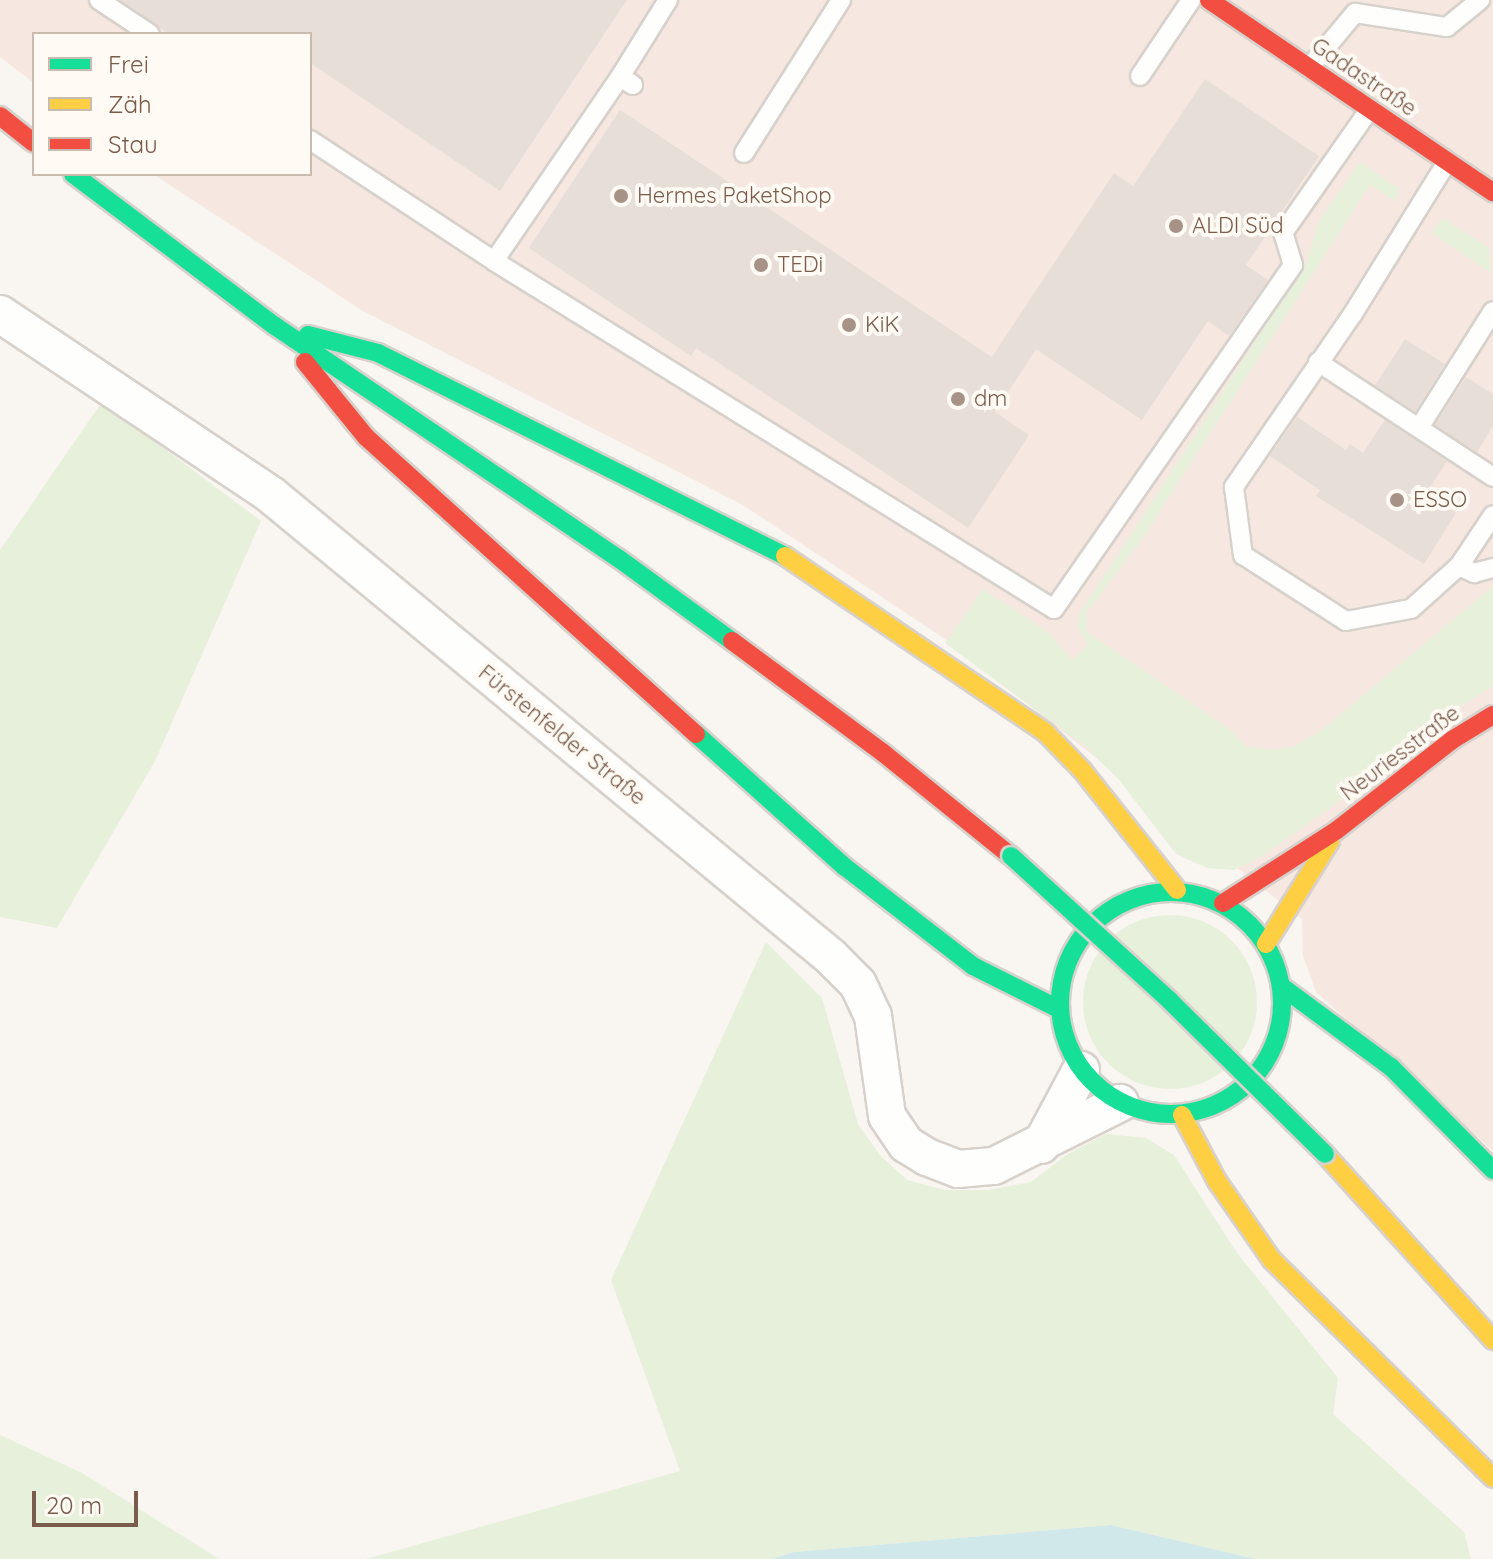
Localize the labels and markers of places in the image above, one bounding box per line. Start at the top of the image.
place label: Hermes PaketShop [637,183,832,209]
marker: Hermes PaketShop [612,187,630,205]
place label: ALDI Süd [1192,213,1283,239]
marker: ALDI Süd [1167,217,1185,235]
place label: TEDi [777,252,823,278]
marker: TEDi [752,256,770,274]
place label: KiK [865,312,899,338]
marker: KiK [840,316,858,334]
place label: dm [974,386,1007,412]
marker: dm [949,390,967,408]
place label: ESSO [1413,487,1467,513]
marker: ESSO [1388,491,1406,509]

